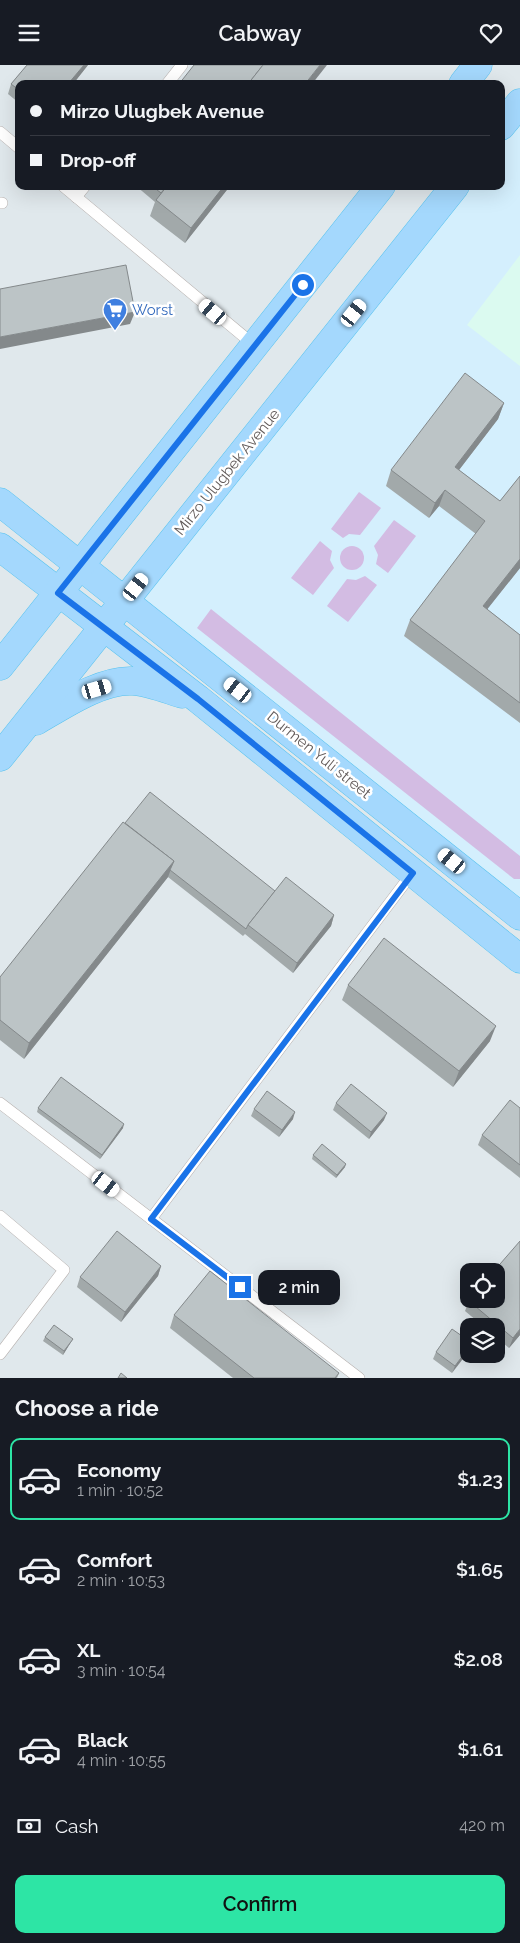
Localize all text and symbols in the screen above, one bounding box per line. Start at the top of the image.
icon: menu [15,19,43,47]
icon: heart [477,19,505,47]
text: Cabway [219,20,301,46]
text: Mirzo Ulugbek Avenue [60,100,264,122]
text: Drop-off [60,149,136,171]
route start [292,274,314,296]
supermarket icon: Worst [102,297,128,331]
car [196,297,229,327]
car [338,297,369,329]
place label: Worst [132,301,173,319]
street label: Mirzo Ulugbek Avenue [171,405,284,539]
car [120,571,151,603]
car [221,675,254,705]
car [80,678,113,700]
street label: Durmen Yuli street [263,708,375,802]
car [435,846,468,876]
car [89,1169,122,1199]
map controls [460,1263,505,1363]
button: locate [460,1263,505,1308]
callout: 2 min [258,1269,340,1305]
route end [229,1276,251,1298]
text: 2 min [279,1278,320,1297]
button: layers [460,1318,505,1363]
text: Choose a ride [15,1395,159,1421]
icon: car [17,1457,62,1502]
text: Economy [77,1459,161,1481]
text: $1.23 [457,1468,503,1490]
text: 1 min · 10:52 [77,1481,163,1500]
icon: car [17,1547,62,1592]
text: Comfort [77,1549,152,1571]
text: $1.65 [456,1558,503,1580]
text: 2 min · 10:53 [77,1571,165,1590]
icon: car [17,1637,62,1682]
text: XL [77,1639,100,1661]
text: $2.08 [454,1648,503,1670]
text: 3 min · 10:54 [77,1661,165,1680]
icon: car [17,1727,62,1772]
text: Black [77,1729,128,1751]
text: $1.61 [458,1738,503,1760]
text: 4 min · 10:55 [77,1751,166,1770]
icon: cash [15,1812,43,1840]
text: Cash [55,1815,99,1837]
text: 420 m [459,1816,505,1835]
button: Confirm [15,1875,505,1933]

